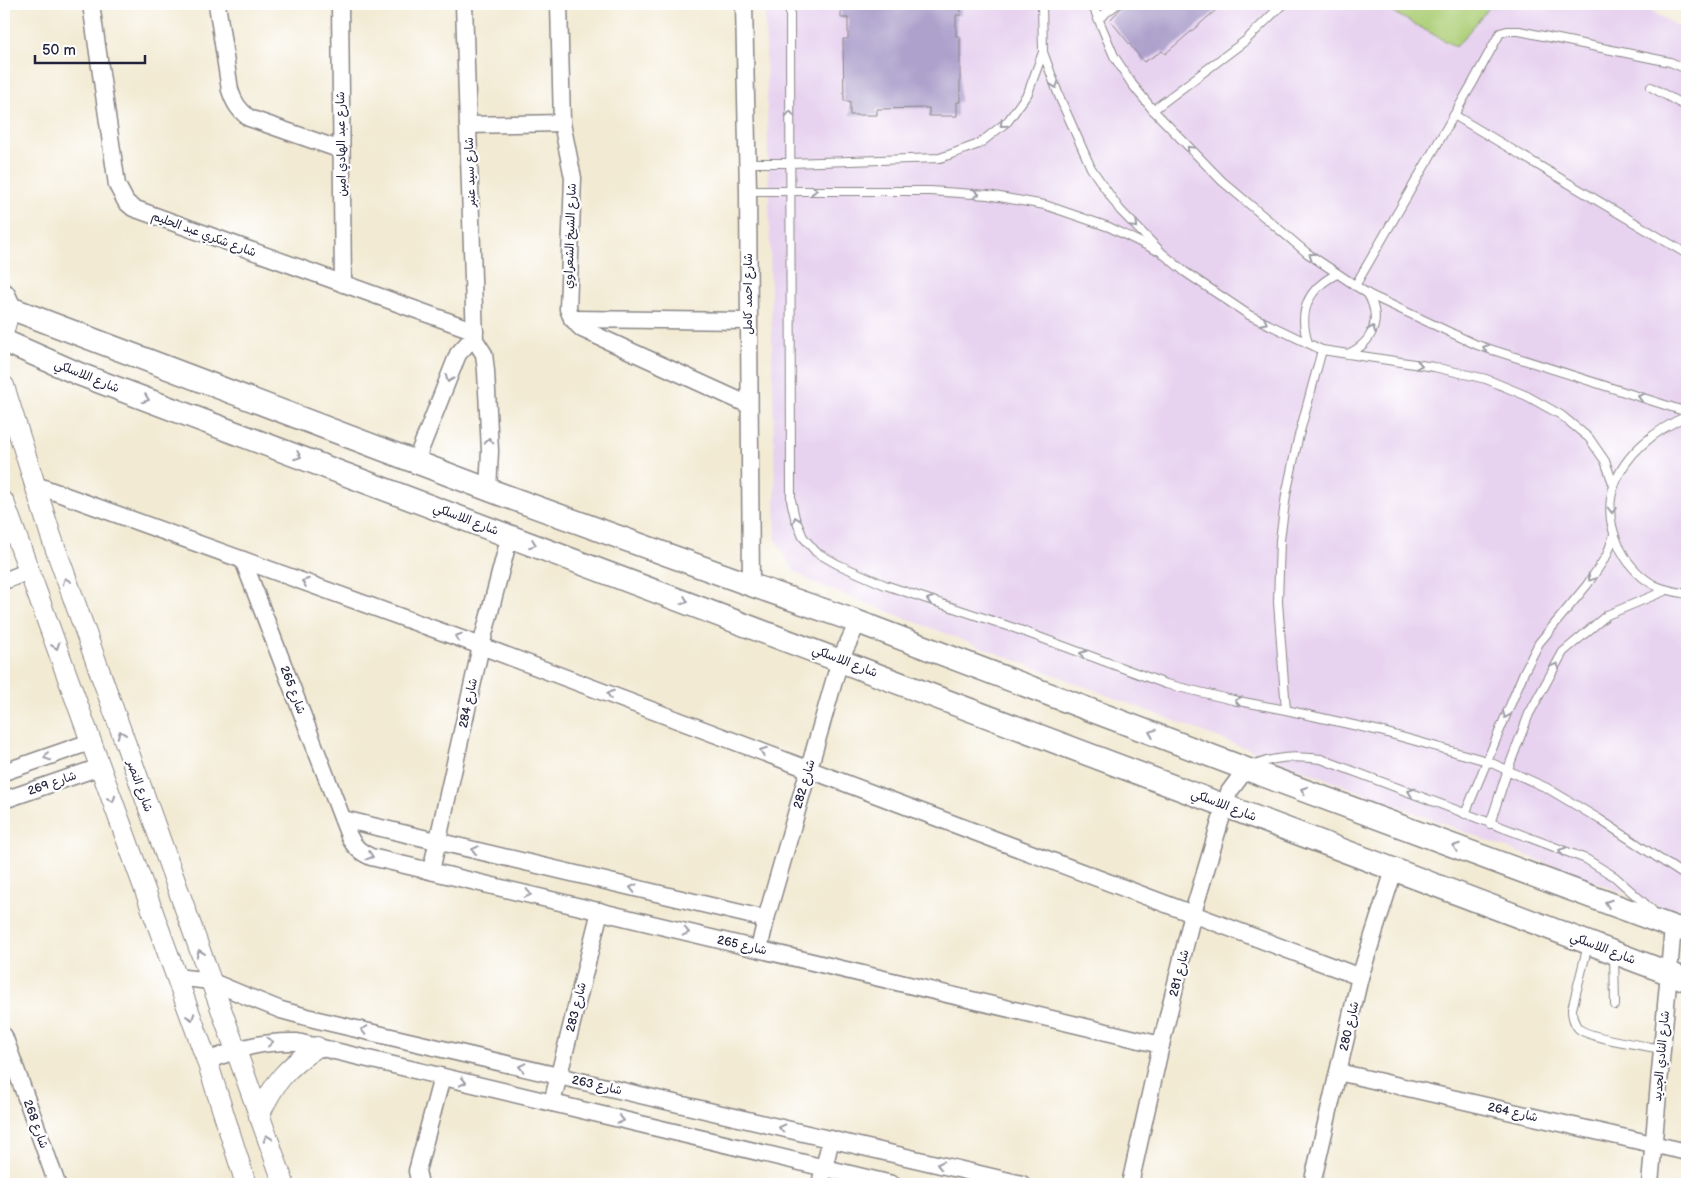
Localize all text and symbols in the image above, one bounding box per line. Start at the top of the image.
scale bar [35,32,145,64]
text: 50 m [42,41,76,60]
one-way arrow [1049,81,1059,89]
street label: شارع عبد الهادي امين [333,91,351,197]
one-way arrow [785,110,795,118]
one-way arrow [1000,118,1009,127]
street label: شارع سيد عنبر [462,137,480,208]
one-way arrow [1187,145,1196,154]
street label: شارع الشيخ الشعراوي [561,183,581,289]
one-way arrow [810,185,818,195]
one-way arrow [973,189,981,200]
street label: شارع شكري عبد الحليم [149,209,258,261]
one-way arrow [1129,220,1138,229]
street label: شارع احمد كامل [741,253,757,335]
one-way arrow [1308,253,1317,262]
one-way arrow [1259,316,1268,326]
one-way arrow [1366,325,1376,334]
one-way arrow [1482,344,1490,354]
street label: شارع اللاسلكي [51,357,121,399]
one-way arrow [1416,359,1424,370]
one-way arrow [445,374,455,382]
one-way arrow [141,393,150,403]
one-way arrow [1637,393,1645,403]
one-way arrow [484,437,495,445]
one-way arrow [294,450,302,460]
street label: شارع اللاسلكي [430,500,501,542]
one-way arrow [1607,506,1617,514]
one-way arrow [792,516,802,524]
one-way arrow [528,538,536,548]
one-way arrow [1588,572,1597,582]
one-way arrow [62,577,72,586]
one-way arrow [301,578,310,588]
one-way arrow [680,595,688,605]
one-way arrow [926,596,934,606]
one-way arrow [454,633,463,643]
one-way arrow [50,641,60,650]
street label: شارع اللاسلكي [809,642,880,684]
one-way arrow [1079,650,1088,660]
one-way arrow [1549,662,1559,671]
street label: شارع 265 [276,664,309,717]
street label: شارع 284 [456,677,482,730]
one-way arrow [607,690,615,700]
one-way arrow [1234,697,1243,707]
one-way arrow [1502,710,1512,719]
one-way arrow [1148,729,1156,739]
one-way arrow [117,730,127,739]
one-way arrow [759,747,767,757]
one-way arrow [43,751,52,761]
street label: شارع النصر [122,757,156,815]
street label: شارع 282 [790,758,820,811]
street label: شارع 269 [26,768,79,800]
street label: شارع اللاسلكي [1188,786,1259,828]
one-way arrow [1300,786,1308,796]
one-way arrow [1407,788,1416,799]
one-way arrow [106,794,116,803]
one-way arrow [1452,843,1461,853]
one-way arrow [470,845,479,856]
one-way arrow [1559,847,1567,857]
one-way arrow [366,850,374,860]
one-way arrow [629,883,638,894]
one-way arrow [524,888,533,899]
one-way arrow [1605,899,1613,909]
one-way arrow [682,926,691,937]
street label: شارع اللاسلكي [1567,929,1638,971]
street label: شارع 265 [715,932,768,959]
street label: شارع 281 [1166,948,1194,998]
one-way arrow [196,949,206,957]
street label: شارع 283 [563,981,591,1034]
street label: شارع 280 [1337,1000,1363,1053]
street label: شارع النادي الجديد [1650,1010,1674,1102]
one-way arrow [185,1013,195,1021]
one-way arrow [359,1025,368,1036]
one-way arrow [266,1037,274,1048]
one-way arrow [517,1062,526,1073]
street label: شارع 263 [570,1072,623,1100]
one-way arrow [458,1076,467,1087]
street label: شارع 268 [19,1098,51,1151]
street label: شارع 264 [1486,1099,1539,1127]
one-way arrow [616,1114,624,1124]
one-way arrow [778,1123,787,1134]
one-way arrow [263,1135,273,1143]
one-way arrow [936,1160,945,1171]

